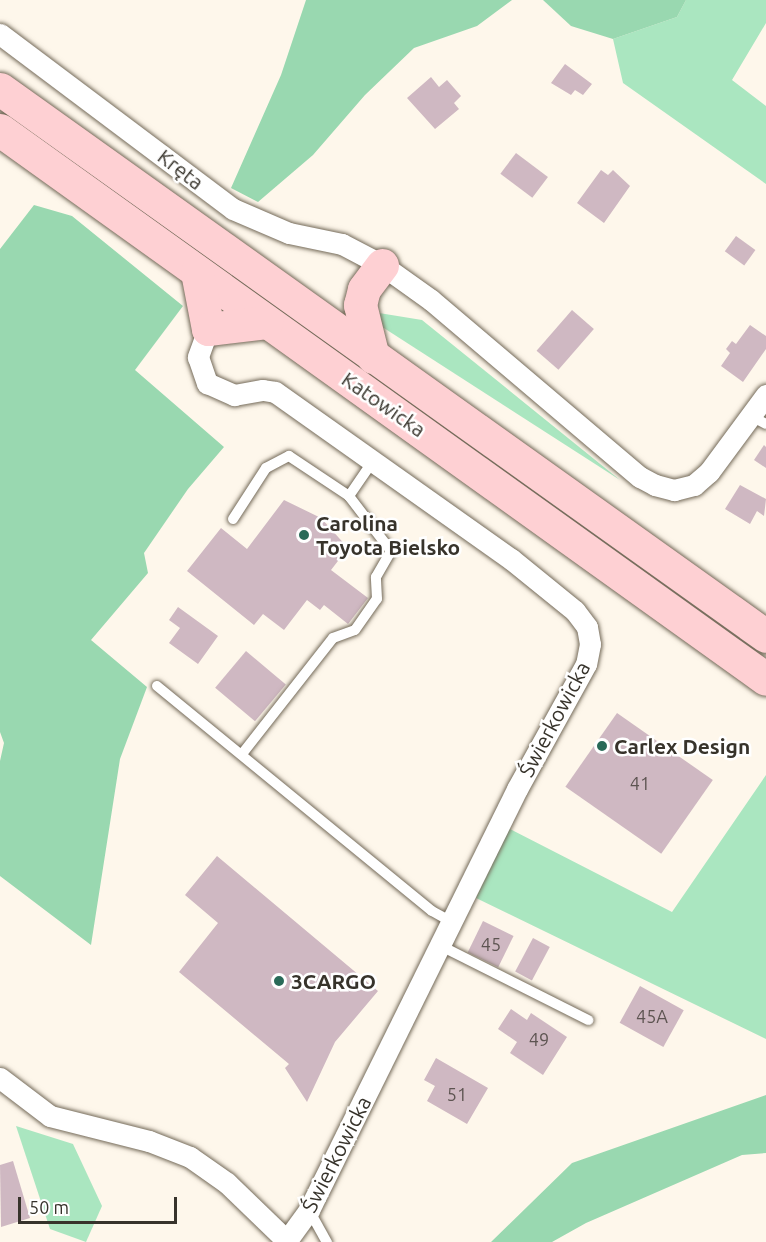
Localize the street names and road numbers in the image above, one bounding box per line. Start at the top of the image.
street label: Kręta [153,143,209,195]
street label: Katowicka [337,366,431,442]
street label: Świerkowicka [513,657,595,781]
street label: Świerkowicka [296,1092,376,1216]

